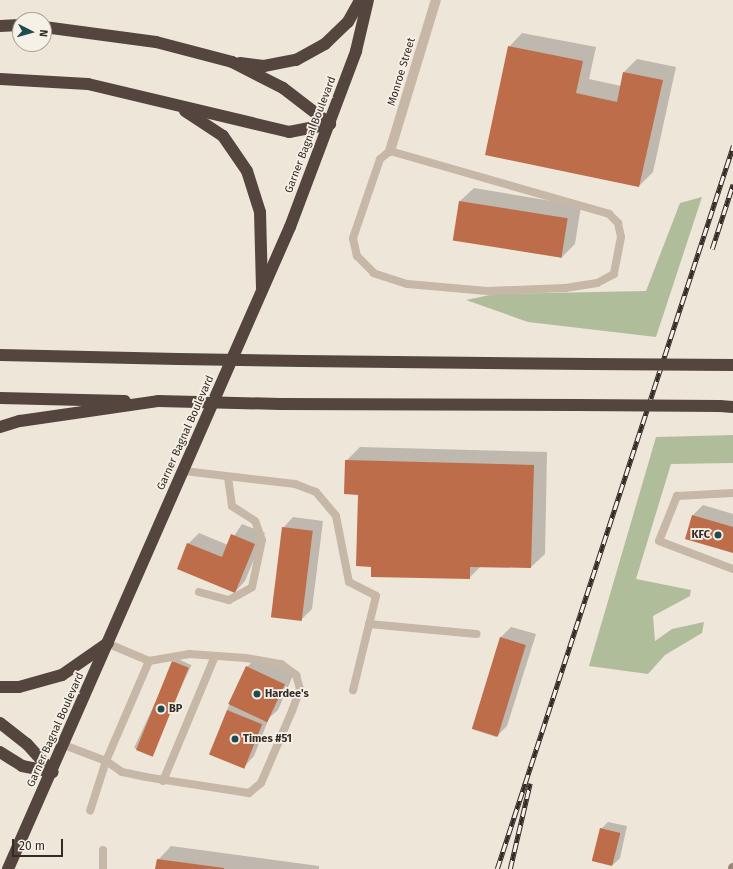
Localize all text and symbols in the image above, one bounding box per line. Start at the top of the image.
north arrow [12,12,52,52]
text: N [37,29,50,38]
street label: Monroe Street [385,36,419,108]
street label: Garner Bagnal Boulevard [283,75,339,195]
street label: Garner Bagnal Boulevard [155,374,217,492]
place label: KFC [692,528,710,542]
marker: KFC [713,530,723,540]
street label: Garner Bagnal Boulevard [25,671,87,789]
place label: Hardee's [265,687,309,701]
marker: Hardee's [252,689,262,699]
place label: BP [169,702,182,716]
marker: BP [156,704,166,714]
place label: Times #51 [243,732,292,746]
marker: Times #51 [230,734,240,744]
scale bar [14,831,65,857]
text: 20 m [19,839,45,853]

